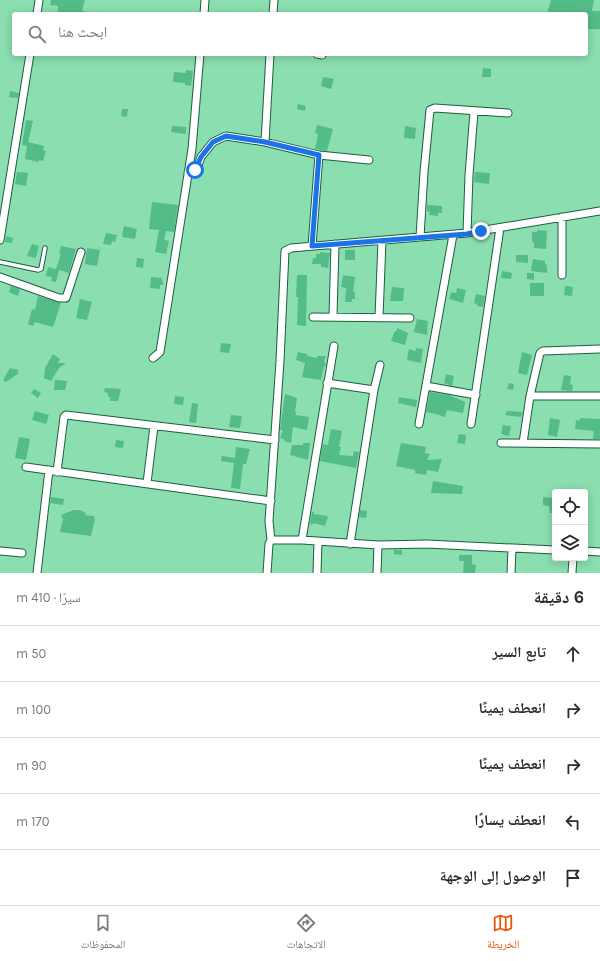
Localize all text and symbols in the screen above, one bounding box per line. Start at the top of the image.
search box [12,12,588,56]
icon: search [26,23,48,45]
text: ابحث هنا [58,23,107,41]
route start [186,161,204,179]
route end [472,222,490,240]
map controls [552,489,588,561]
button: locate [552,489,588,525]
button: layers [552,525,588,561]
text: 6 دقيقة [534,587,584,607]
text: سيرًا · 410 m [16,590,81,605]
text: تابع السير [492,643,546,661]
icon: ahead [562,643,584,665]
text: 50 m [16,646,46,661]
text: انعطف يمينًا [479,699,546,717]
icon: right [562,699,584,721]
text: 100 m [16,702,51,717]
text: انعطف يمينًا [479,755,546,773]
icon: right [562,755,584,777]
text: 90 m [16,758,47,773]
text: انعطف يسارًا [474,811,546,829]
icon: left [562,811,584,833]
text: 170 m [16,814,49,829]
text: الوصول إلى الوجهة [440,867,546,885]
icon: arrive [562,867,584,889]
tab: المحفوظات [81,912,125,955]
tab: الاتجاهات [287,912,326,955]
tab: الخريطة [487,912,519,955]

